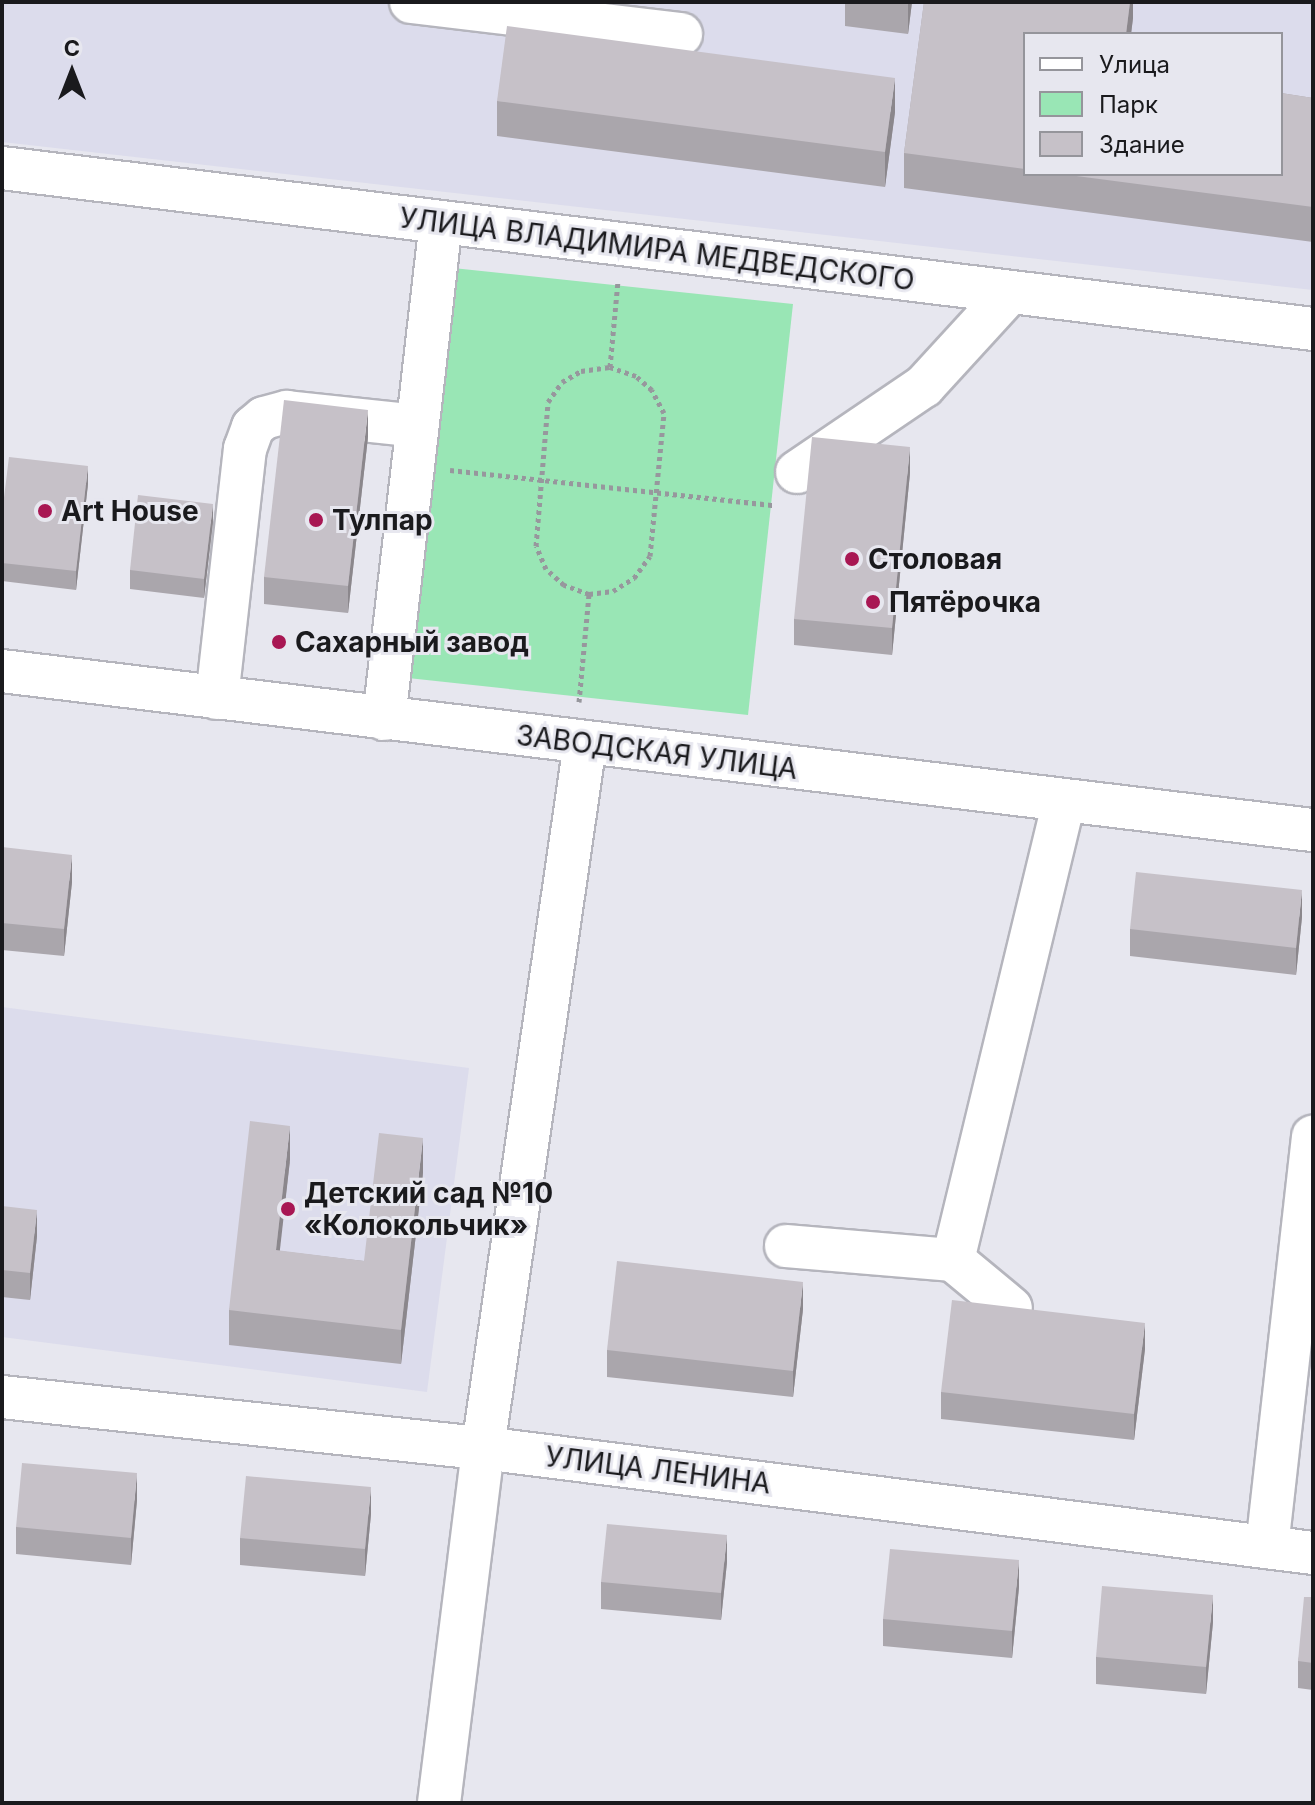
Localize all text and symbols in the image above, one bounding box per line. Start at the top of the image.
north arrow [32,32,112,112]
legend [1023,32,1283,176]
text: С [64,35,80,61]
text: Улица [1099,50,1170,79]
text: Парк [1099,90,1158,119]
text: Здание [1099,130,1185,159]
street label: УЛИЦА ВЛАДИМИРА МЕДВЕДСКОГО [398,201,916,297]
place label: Art House [61,494,199,528]
marker: Art House [36,502,54,520]
place label: Тулпар [332,503,433,537]
marker: Тулпар [307,511,325,529]
place label: Столовая [868,542,1002,576]
marker: Столовая [843,550,861,568]
place label: Пятёрочка [889,585,1041,619]
marker: Пятёрочка [864,593,882,611]
place label: Сахарный завод [295,625,529,659]
marker: Сахарный завод [270,633,288,651]
street label: ЗАВОДСКАЯ УЛИЦА [515,718,799,786]
place label: Детский сад №10 «Колокольчик» [304,1176,553,1242]
marker: Детский сад №10 «Колокольчик» [279,1200,297,1218]
street label: УЛИЦА ЛЕНИНА [543,1440,773,1500]

